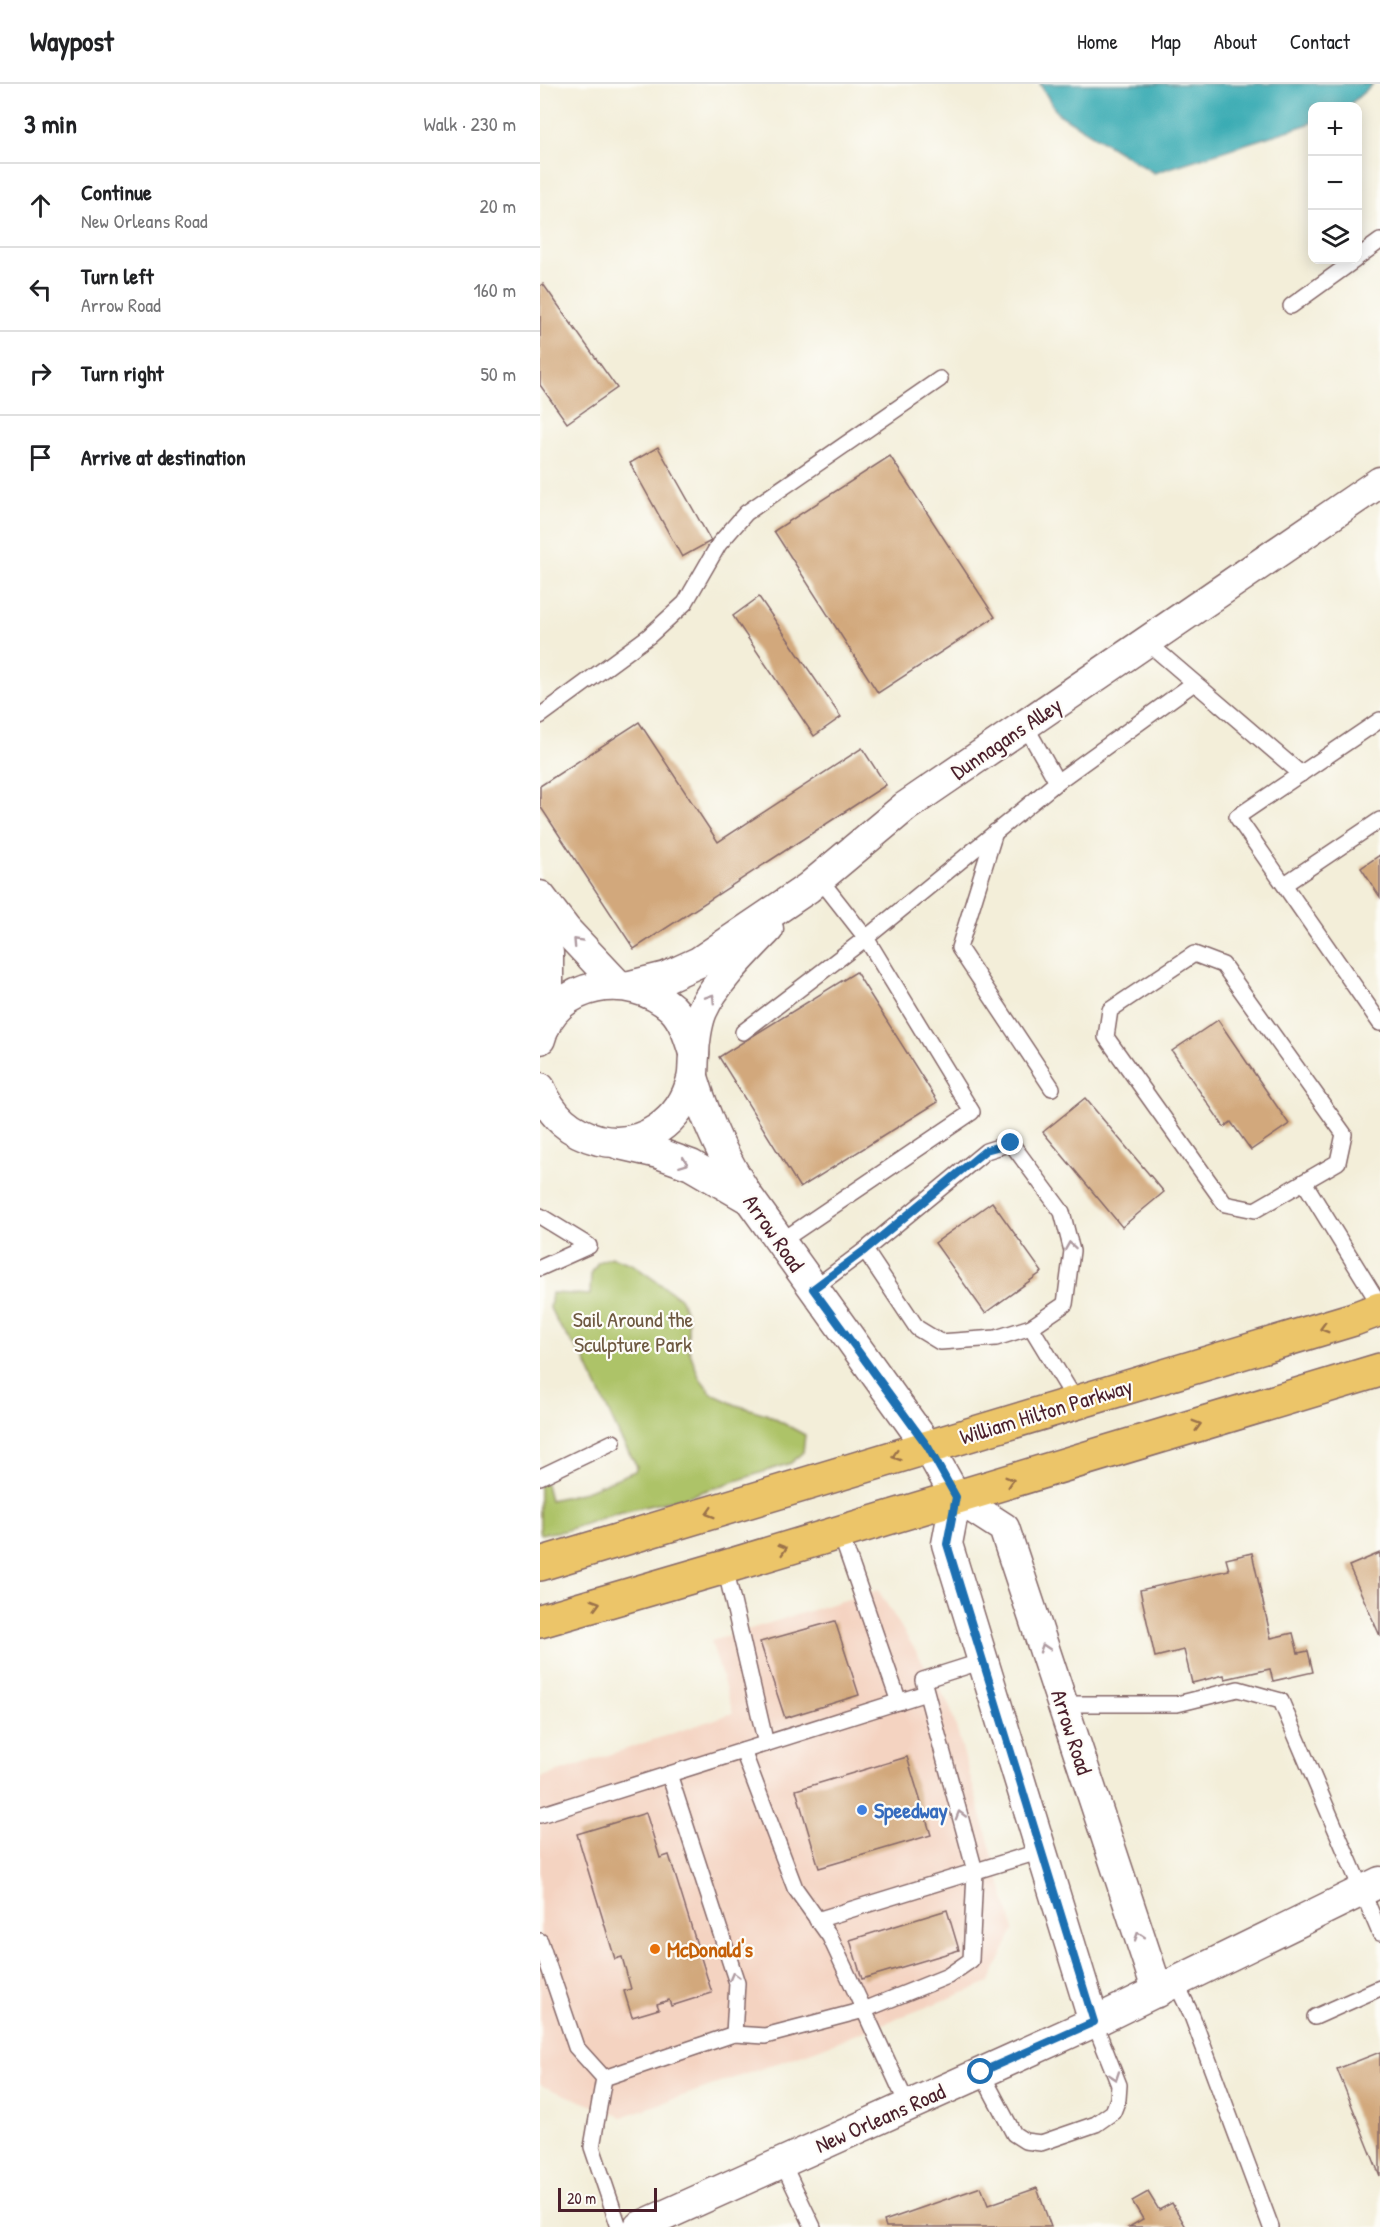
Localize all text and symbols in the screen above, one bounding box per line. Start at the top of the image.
text: Waypost [30,22,114,60]
text: Home [1077,27,1118,56]
text: Map [1151,27,1181,56]
text: About [1214,27,1257,56]
text: Contact [1290,27,1350,56]
map controls [1308,102,1362,264]
button: + [1308,102,1362,156]
text: 3 min [24,106,77,141]
text: Walk · 230 m [424,110,516,137]
button: − [1308,156,1362,210]
text: Continue [81,177,152,207]
icon: ahead [24,189,57,222]
text: 20 m [479,192,516,219]
text: New Orleans Road [81,207,208,234]
button: layers [1308,210,1362,264]
text: Turn left [81,261,154,291]
icon: left [24,273,57,306]
text: 160 m [474,276,516,303]
text: Arrow Road [81,291,161,318]
icon: right [24,357,57,390]
text: Turn right [81,358,164,388]
text: 50 m [480,360,516,387]
icon: arrive [24,441,57,474]
text: Arrive at destination [81,442,246,472]
street label: Dunnagans Alley [945,690,1067,786]
one-way arrow [573,938,584,948]
one-way arrow [703,994,715,1004]
route end [997,1129,1023,1155]
one-way arrow [678,1156,689,1168]
street label: Arrow Road [737,1188,812,1278]
one-way arrow [1064,1242,1077,1252]
park label: Sail Around the Sculpture Park [573,1304,694,1359]
one-way arrow [1320,1321,1330,1333]
street label: William Hilton Parkway [956,1370,1136,1452]
one-way arrow [1191,1420,1202,1432]
one-way arrow [891,1449,902,1461]
one-way arrow [1004,1476,1015,1488]
one-way arrow [705,1506,716,1518]
one-way arrow [777,1544,788,1556]
one-way arrow [591,1599,601,1612]
one-way arrow [1039,1643,1052,1654]
street label: Arrow Road [1044,1686,1100,1779]
place label: Speedway [874,1795,948,1826]
marker: Speedway [855,1803,869,1817]
one-way arrow [954,1810,967,1820]
one-way arrow [1134,1931,1147,1942]
place label: McDonald's [667,1934,754,1964]
marker: McDonald's [648,1942,662,1956]
one-way arrow [729,1971,741,1982]
route start [967,2058,993,2084]
one-way arrow [1108,2070,1121,2081]
street label: New Orleans Road [810,2076,950,2160]
scale bar [558,2185,657,2212]
text: 20 m [567,2187,596,2209]

